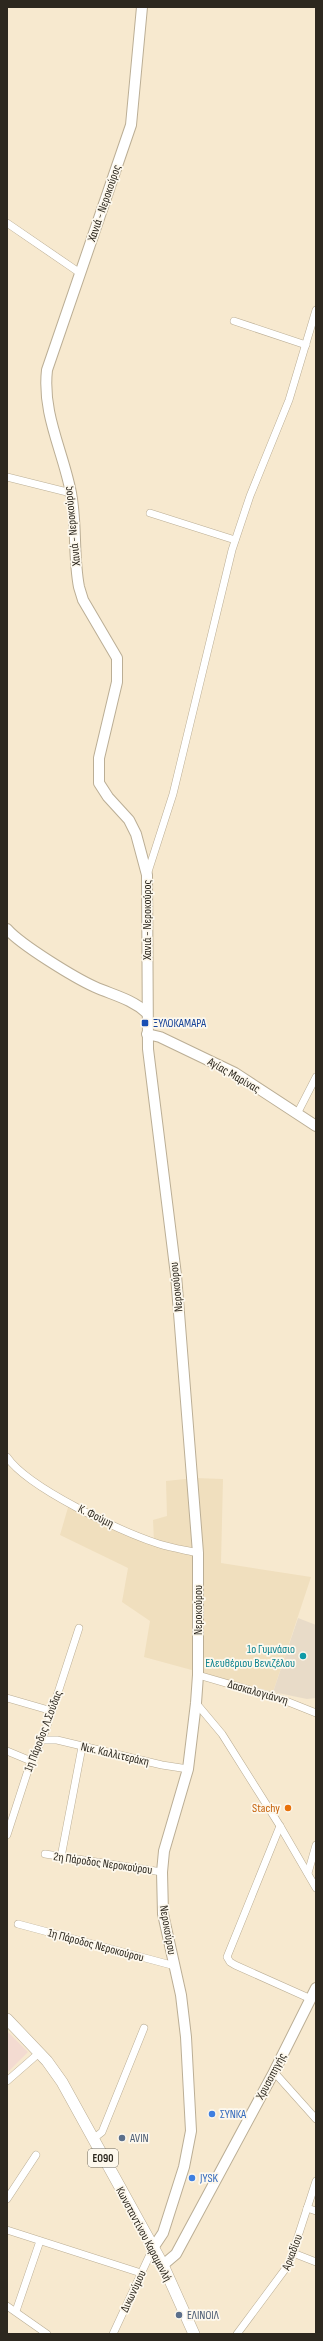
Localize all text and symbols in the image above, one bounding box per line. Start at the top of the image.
street label: Χανιά - Νεροκούρος [84,163,125,244]
street label: Χανιά - Νεροκούρος [61,485,84,568]
street label: Χανιά - Νεροκούρος [140,880,155,961]
place label: ΞΥΛΟΚΑΜΑΡΑ [153,1016,207,1031]
marker: ΞΥΛΟΚΑΜΑΡΑ [140,1018,150,1028]
street label: Αγίας Μαρίνας [204,1054,263,1097]
street label: Νεροκούρου [166,1261,187,1313]
street label: Κ. Φούμη [76,1501,116,1531]
street label: Νεροκούρου [191,1585,206,1635]
place label: 1ο Γυμνάσιο Ελευθέριου Βενιζέλου [205,1642,295,1671]
marker: 1ο Γυμνάσιο Ελευθέριου Βενιζέλου [298,1651,308,1661]
street label: Δασκαλογιάννη [226,1677,290,1708]
street label: 1η Πάροδος Λ.Σούδας [21,1688,66,1774]
street label: Νικ. Καλλιτεράκη [79,1739,151,1770]
place label: Stachy [252,1801,280,1816]
marker: Stachy [283,1803,293,1813]
street label: 2η Πάροδος Νεροκούρου [53,1849,153,1878]
street label: Νεροκούρου [156,1904,179,1956]
street label: 1η Πάροδος Νεροκούρου [46,1925,146,1966]
street label: Χρυσοπηγής [252,2050,290,2103]
place label: ΣΥΝΚΑ [220,2107,247,2122]
marker: ΣΥΝΚΑ [207,2109,217,2119]
place label: AVIN [129,2131,149,2146]
marker: AVIN [117,2133,127,2143]
road number: ΕΟ90 [88,2149,118,2167]
place label: JYSK [199,2171,219,2186]
marker: JYSK [187,2173,197,2183]
street label: Κωνσταντίνου Καραμανλή [112,2184,175,2284]
street label: Αρκαδίου [278,2232,306,2273]
street label: Δικωνύμου [117,2268,150,2315]
place label: ΕΛΙΝΟΙΛ [187,2308,220,2323]
marker: ΕΛΙΝΟΙΛ [174,2310,184,2320]

